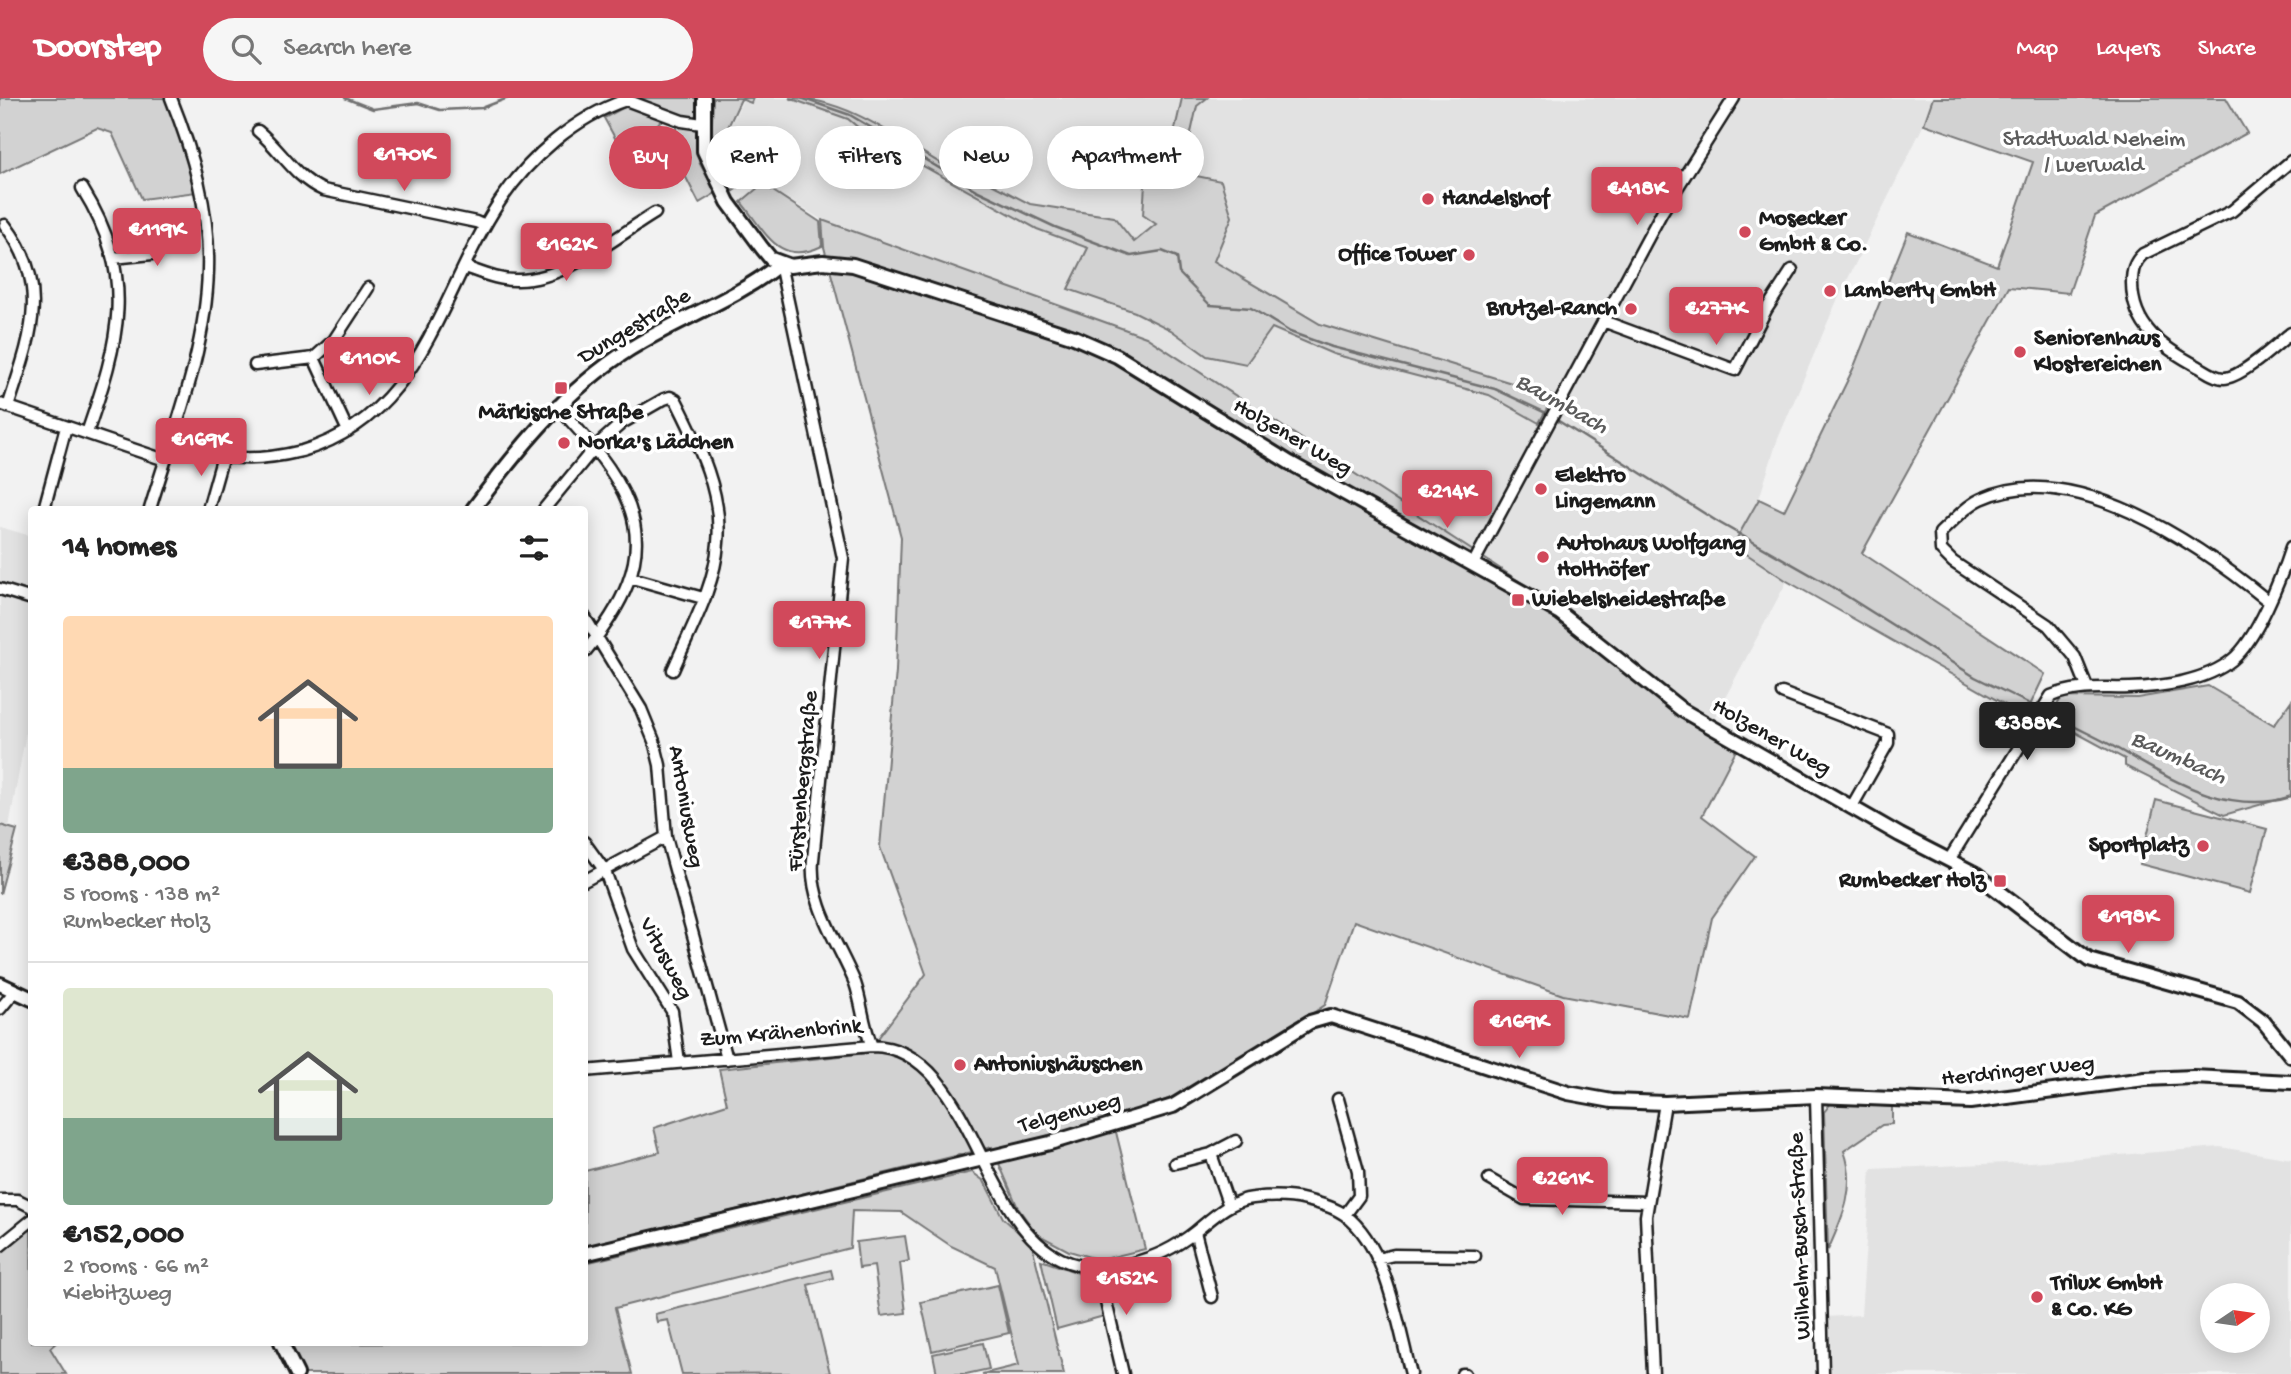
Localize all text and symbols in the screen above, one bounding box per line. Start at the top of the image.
search box [203,18,693,81]
text: Doorstep [35,30,161,68]
icon: search [227,30,265,68]
text: Search here [283,34,411,65]
text: Map [2016,35,2058,64]
text: Layers [2096,35,2160,64]
text: Share [2198,35,2256,64]
chip: Buy [609,126,692,189]
chip: Rent [706,126,801,189]
chip: Filters [815,126,925,189]
chip: New [939,126,1033,189]
chip: Apartment [1047,126,1204,189]
park label: Stadtwald Neheim / Luerwald [2003,127,2185,180]
pin: €170K [355,134,453,193]
text: €170K [374,142,434,169]
pin: €418K [1588,167,1686,227]
text: €418K [1607,176,1667,203]
place label: Handelshof [1442,186,1551,213]
marker: Handelshof [1420,191,1436,207]
place label: Mosecker GmbH & Co. [1759,206,1868,259]
pin: €119K [108,208,206,268]
text: €119K [129,217,185,244]
pin: €162K [517,223,615,283]
marker: Mosecker GmbH & Co. [1737,224,1753,240]
text: €162K [537,232,595,259]
place label: Office Tower [1338,242,1458,269]
marker: Office Tower [1461,247,1477,263]
place label: Lamberty GmbH [1844,278,1997,305]
street label: Dungestraße [572,282,697,372]
marker: Lamberty GmbH [1822,283,1838,299]
pin: €277K [1667,288,1765,347]
place label: Brutzel-Ranch [1486,296,1618,323]
text: €277K [1685,296,1747,323]
marker: Brutzel-Ranch [1623,301,1639,317]
place label: Seniorenhaus Klostereichen [2033,326,2162,379]
pin: €110K [320,338,418,397]
marker: Seniorenhaus Klostereichen [2012,344,2028,360]
text: €110K [340,346,398,373]
water label: Baumbach [1510,368,1613,443]
marker: Märkische Straße [553,380,569,396]
street label: Holzener Weg [1228,393,1356,483]
place label: Märkische Straße [479,400,645,427]
pin: €169K [152,418,250,478]
text: €169K [172,427,230,454]
place label: Norka's Lädchen [578,430,735,457]
marker: Norka's Lädchen [556,435,572,451]
place label: Elektro Lingemann [1555,463,1656,516]
pin: €214K [1398,470,1496,530]
text: €214K [1418,479,1476,506]
marker: Elektro Lingemann [1533,481,1549,497]
icon: filters [515,529,553,567]
text: 14 homes [63,531,176,566]
place label: Autohaus Wolfgang Holthöfer [1556,531,1746,584]
marker: Autohaus Wolfgang Holthöfer [1535,549,1551,565]
place label: Wiebelsheidestraße [1531,587,1726,614]
marker: Wiebelsheidestraße [1510,592,1526,608]
pin: €177K [770,602,868,661]
text: €177K [789,610,849,637]
icon: home [245,661,371,787]
street label: Fürstenbergstraße [783,688,825,873]
street label: Holzener Weg [1707,693,1835,783]
pin: €388K [1978,702,2076,762]
text: €388K [1995,711,2059,738]
water label: Baumbach [2126,725,2231,793]
street label: Antoniusweg [661,744,709,870]
place label: Sportplatz [2089,833,2191,860]
marker: Sportplatz [2195,838,2211,854]
text: €388,000 [63,847,190,882]
place label: Rumbecker Holz [1838,868,1988,895]
marker: Rumbecker Holz [1992,873,2008,889]
text: 5 rooms · 138 m² [63,882,220,909]
pin: €198K [2079,896,2177,955]
text: €198K [2098,904,2158,931]
text: Rumbecker Holz [63,909,210,936]
street label: Vitusweg [632,912,698,1005]
pin: €169K [1470,1000,1568,1060]
text: €169K [1490,1009,1548,1036]
street label: Zum Krähenbrink [699,1013,866,1055]
icon: home [245,1033,371,1159]
street label: Herdringer Weg [1940,1051,2096,1093]
place label: Antoniushäuschen [973,1052,1143,1079]
marker: Antoniushäuschen [952,1057,968,1073]
street label: Telgenweg [1014,1087,1124,1141]
street label: Wilhelm-Busch-Straße [1784,1131,1818,1340]
pin: €261K [1513,1158,1611,1217]
text: €261K [1533,1166,1591,1193]
text: €152,000 [63,1219,184,1254]
text: 2 rooms · 66 m² [63,1254,209,1281]
pin: €152K [1077,1258,1175,1317]
text: €152K [1096,1266,1156,1293]
place label: Trilux GmbH & Co. KG [2049,1271,2163,1324]
text: Kiebitzweg [63,1281,172,1308]
north arrow [2200,1283,2270,1353]
map controls [2200,1283,2270,1353]
marker: Trilux GmbH & Co. KG [2029,1289,2045,1305]

